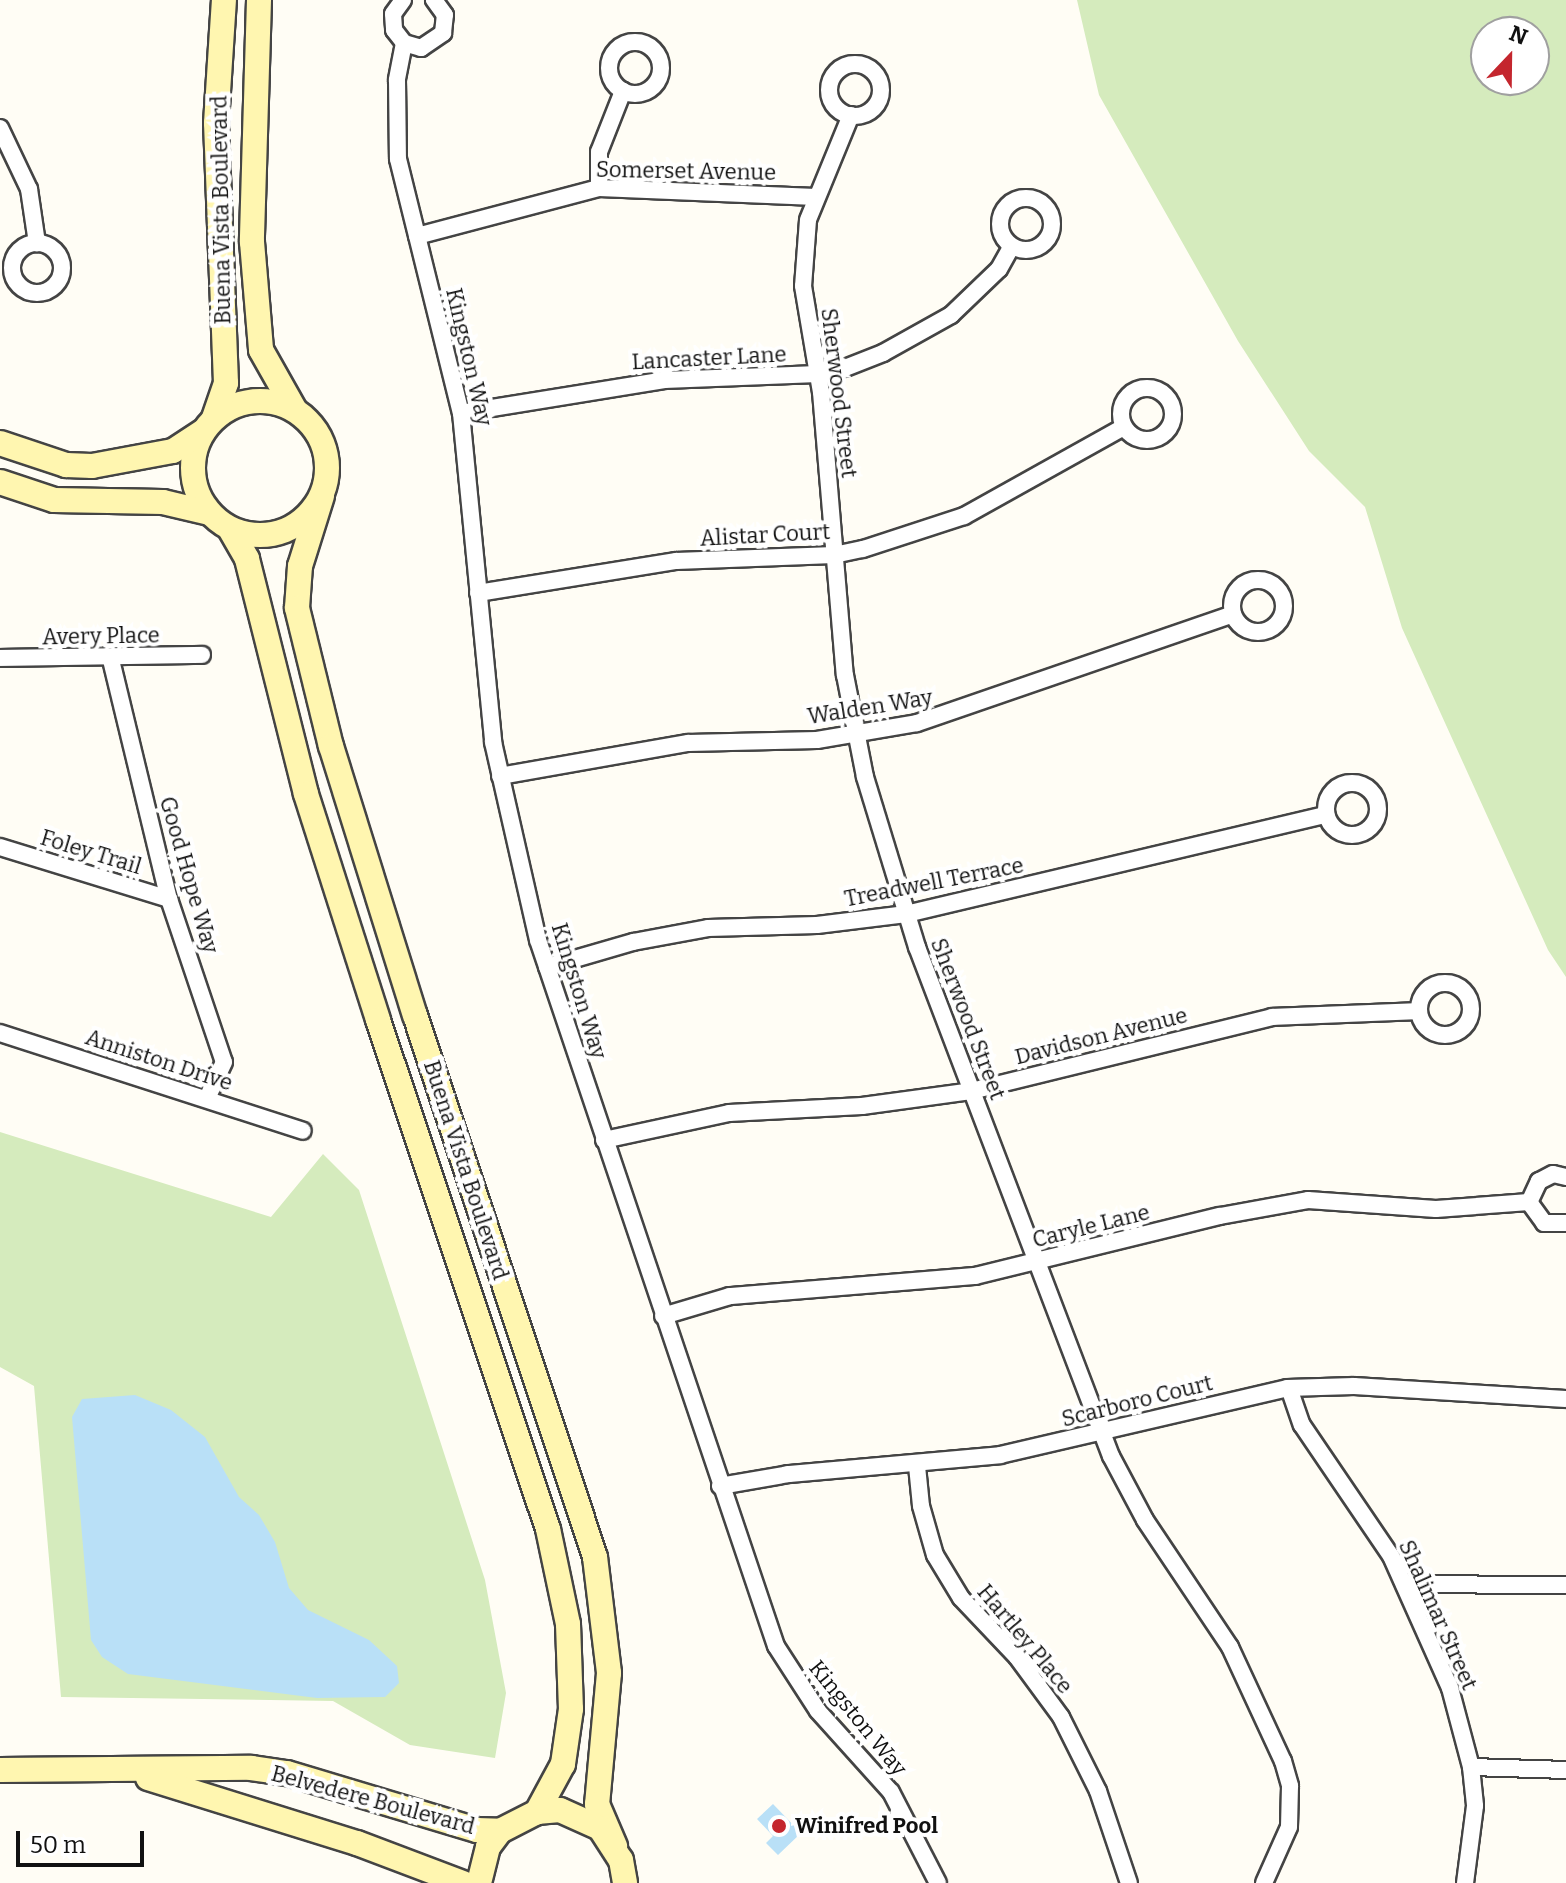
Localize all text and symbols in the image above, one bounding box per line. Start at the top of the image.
north arrow [1470,16,1550,96]
text: N [1505,19,1531,51]
street label: Buena Vista Boulevard [206,95,236,325]
street label: Somerset Avenue [596,156,776,186]
street label: Kingston Way [440,286,498,428]
street label: Sherwood Street [815,307,863,479]
street label: Lancaster Lane [631,341,787,375]
street label: Alistar Court [699,518,831,552]
street label: Avery Place [42,622,160,650]
street label: Walden Way [806,684,934,730]
street label: Good Hope Way [154,794,224,956]
street label: Foley Trail [37,824,145,880]
street label: Treadwell Terrace [842,852,1026,912]
street label: Kingston Way [546,920,612,1062]
street label: Sherwood Street [925,935,1011,1103]
street label: Davidson Avenue [1012,1002,1190,1070]
street label: Anniston Drive [82,1024,236,1096]
street label: Buena Vista Boulevard [418,1057,514,1283]
street label: Caryle Lane [1030,1199,1152,1253]
street label: Scarboro Court [1059,1370,1215,1432]
street label: Shalimar Street [1393,1536,1483,1694]
street label: Hartley Place [972,1579,1078,1699]
street label: Kingston Way [803,1655,913,1781]
street label: Belvedere Boulevard [268,1760,478,1840]
place label: Winifred Pool [795,1813,938,1839]
scale bar [20,1815,148,1865]
marker: Winifred Pool [770,1817,788,1835]
text: 50 m [30,1831,86,1859]

